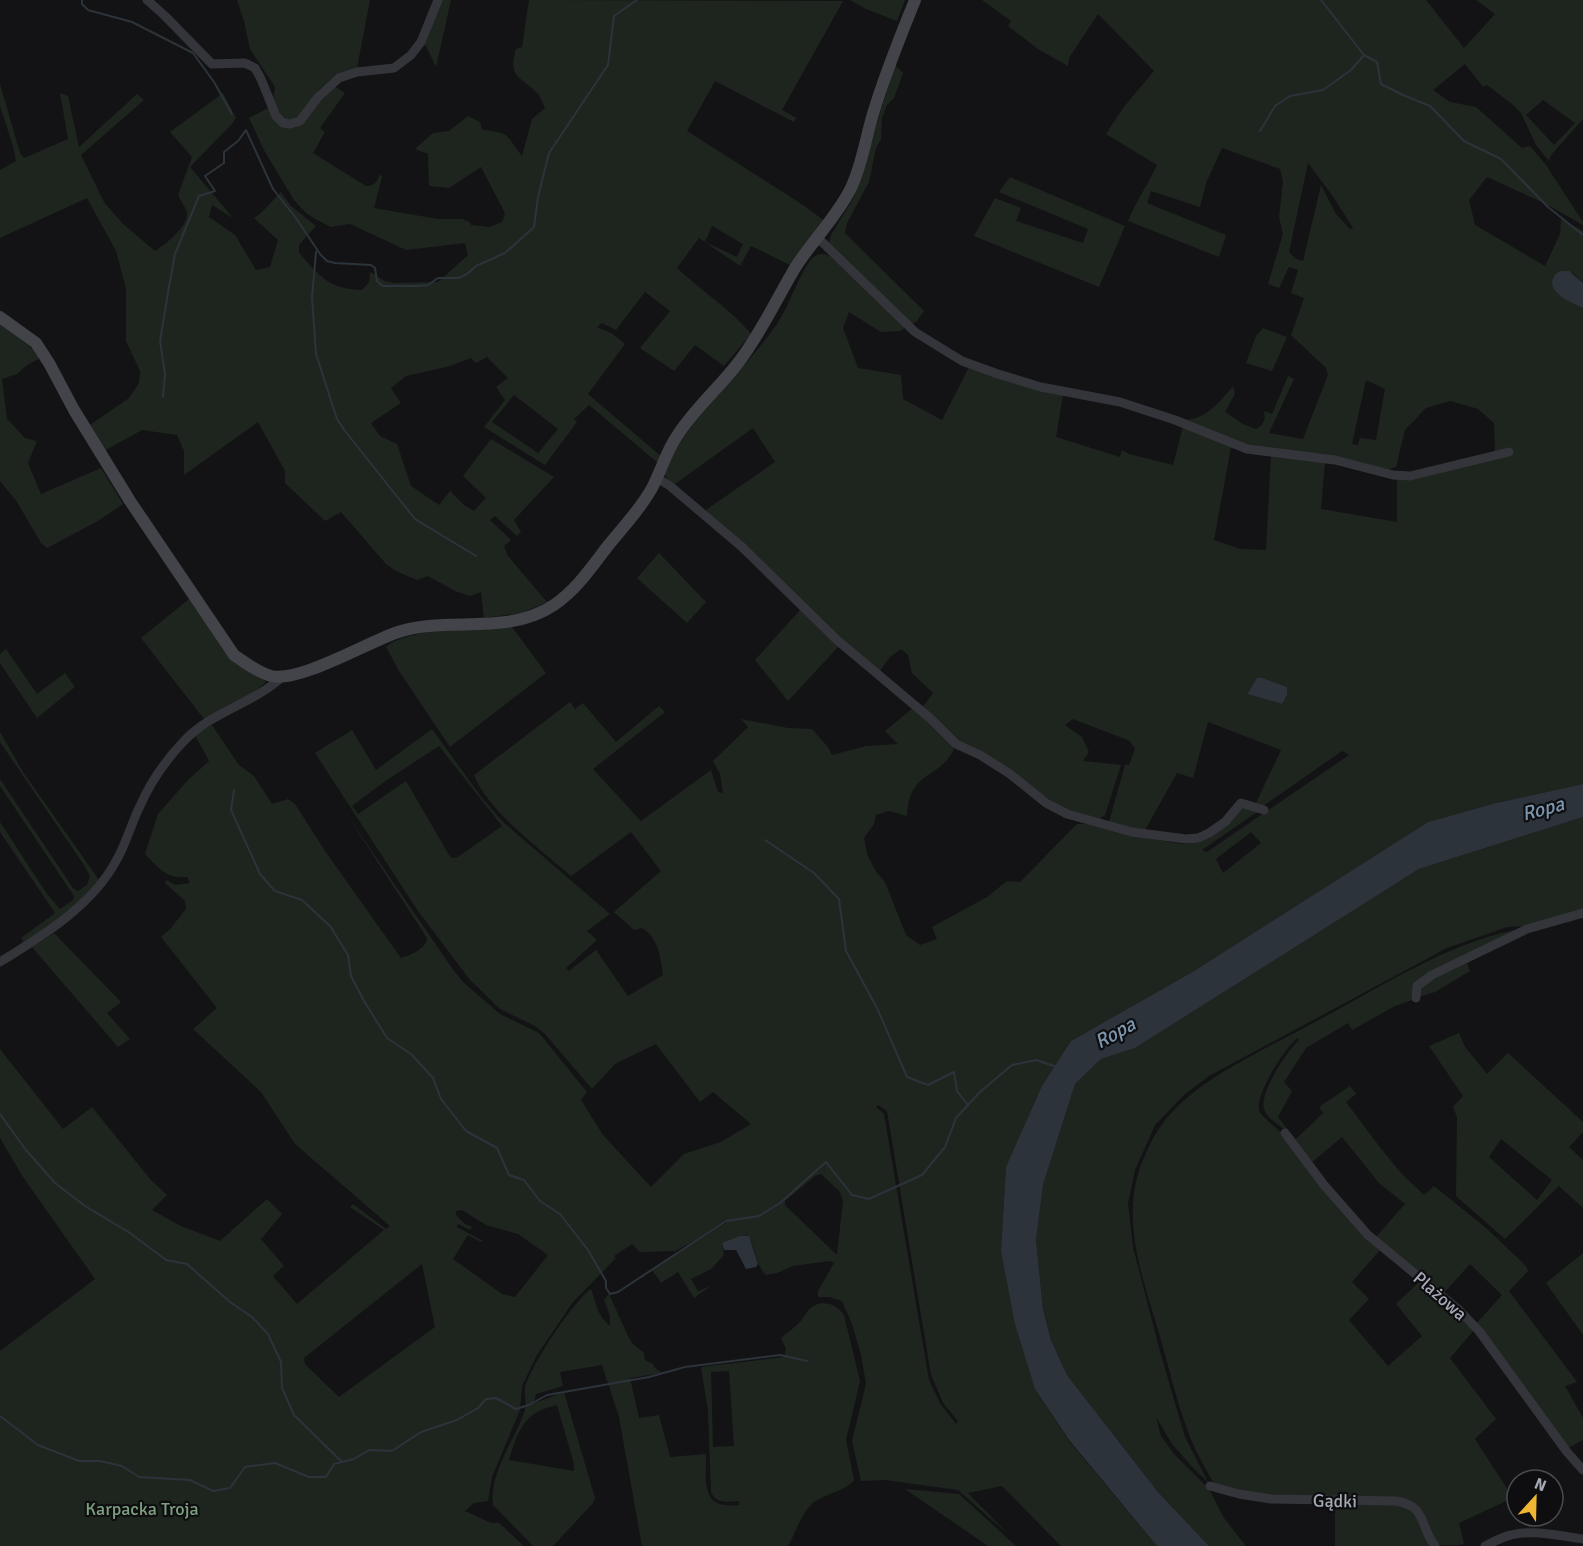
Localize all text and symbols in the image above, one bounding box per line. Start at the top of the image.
water label: Ropa [1519,791,1568,827]
water label: Ropa [1090,1011,1141,1054]
street label: Plażowa [1409,1267,1471,1325]
north arrow [1505,1468,1565,1528]
text: N [1531,1474,1549,1496]
street label: Gądki [1313,1490,1357,1512]
park label: Karpacka Troja [85,1498,199,1520]

